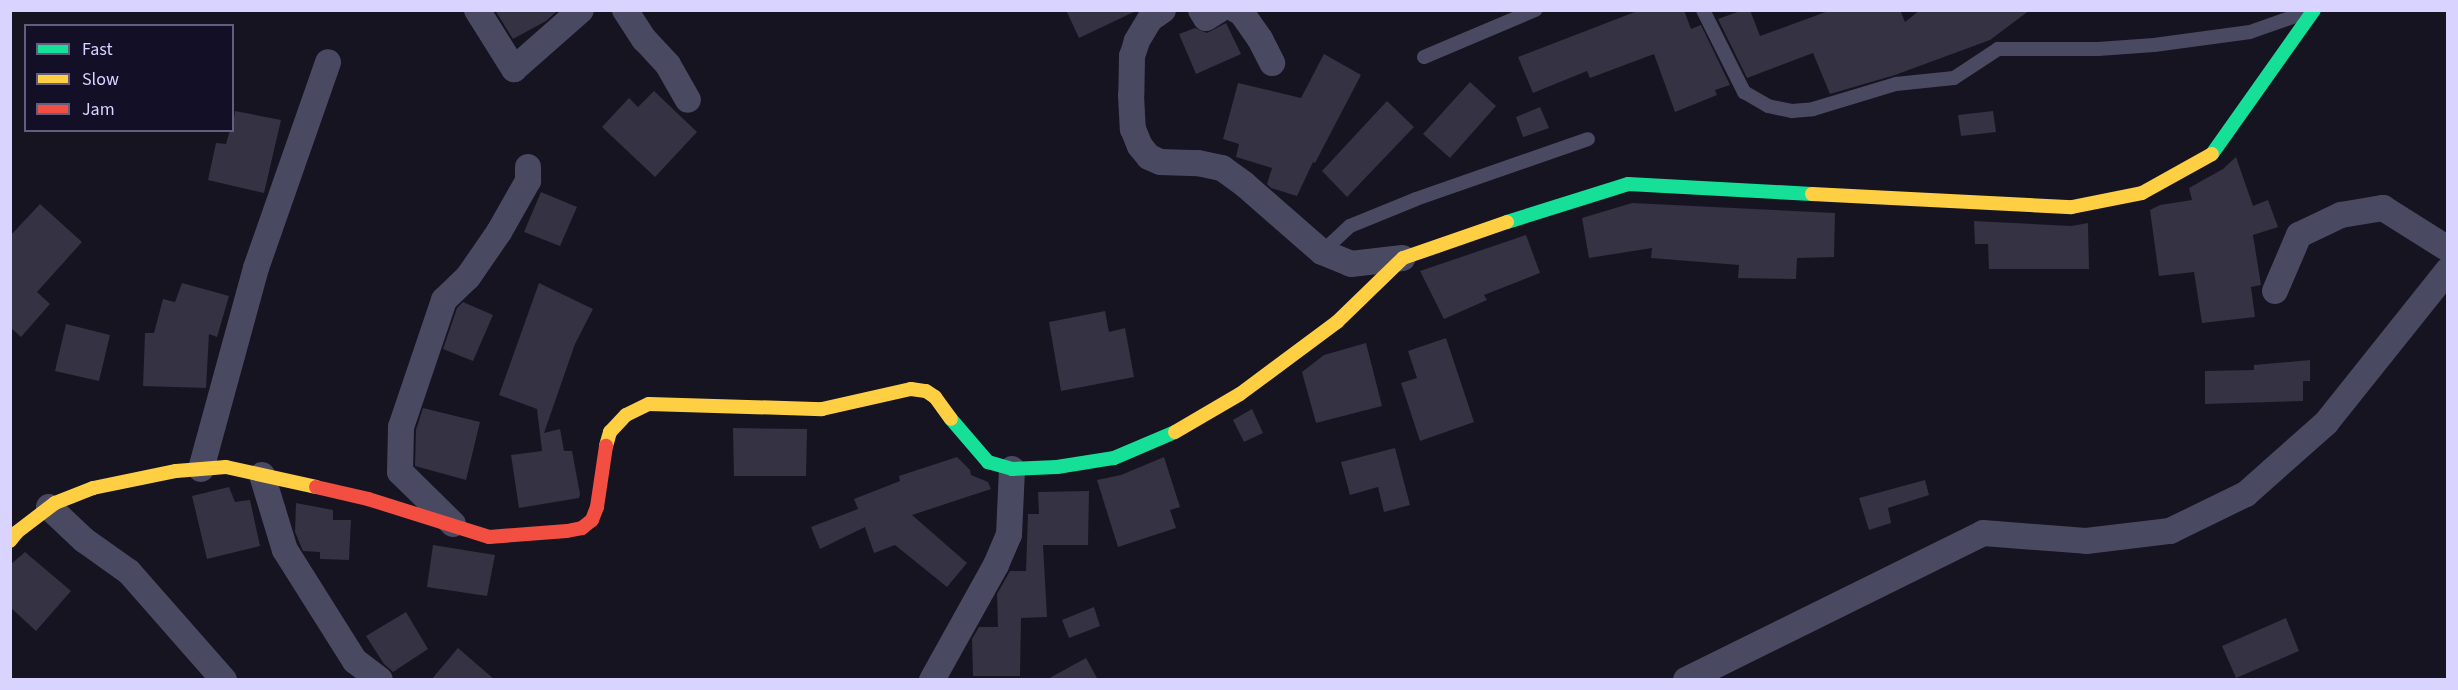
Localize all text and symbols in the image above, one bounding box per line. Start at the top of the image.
legend [24,24,234,132]
text: Fast [82,37,113,62]
text: Slow [82,67,119,92]
text: Jam [82,97,115,122]

